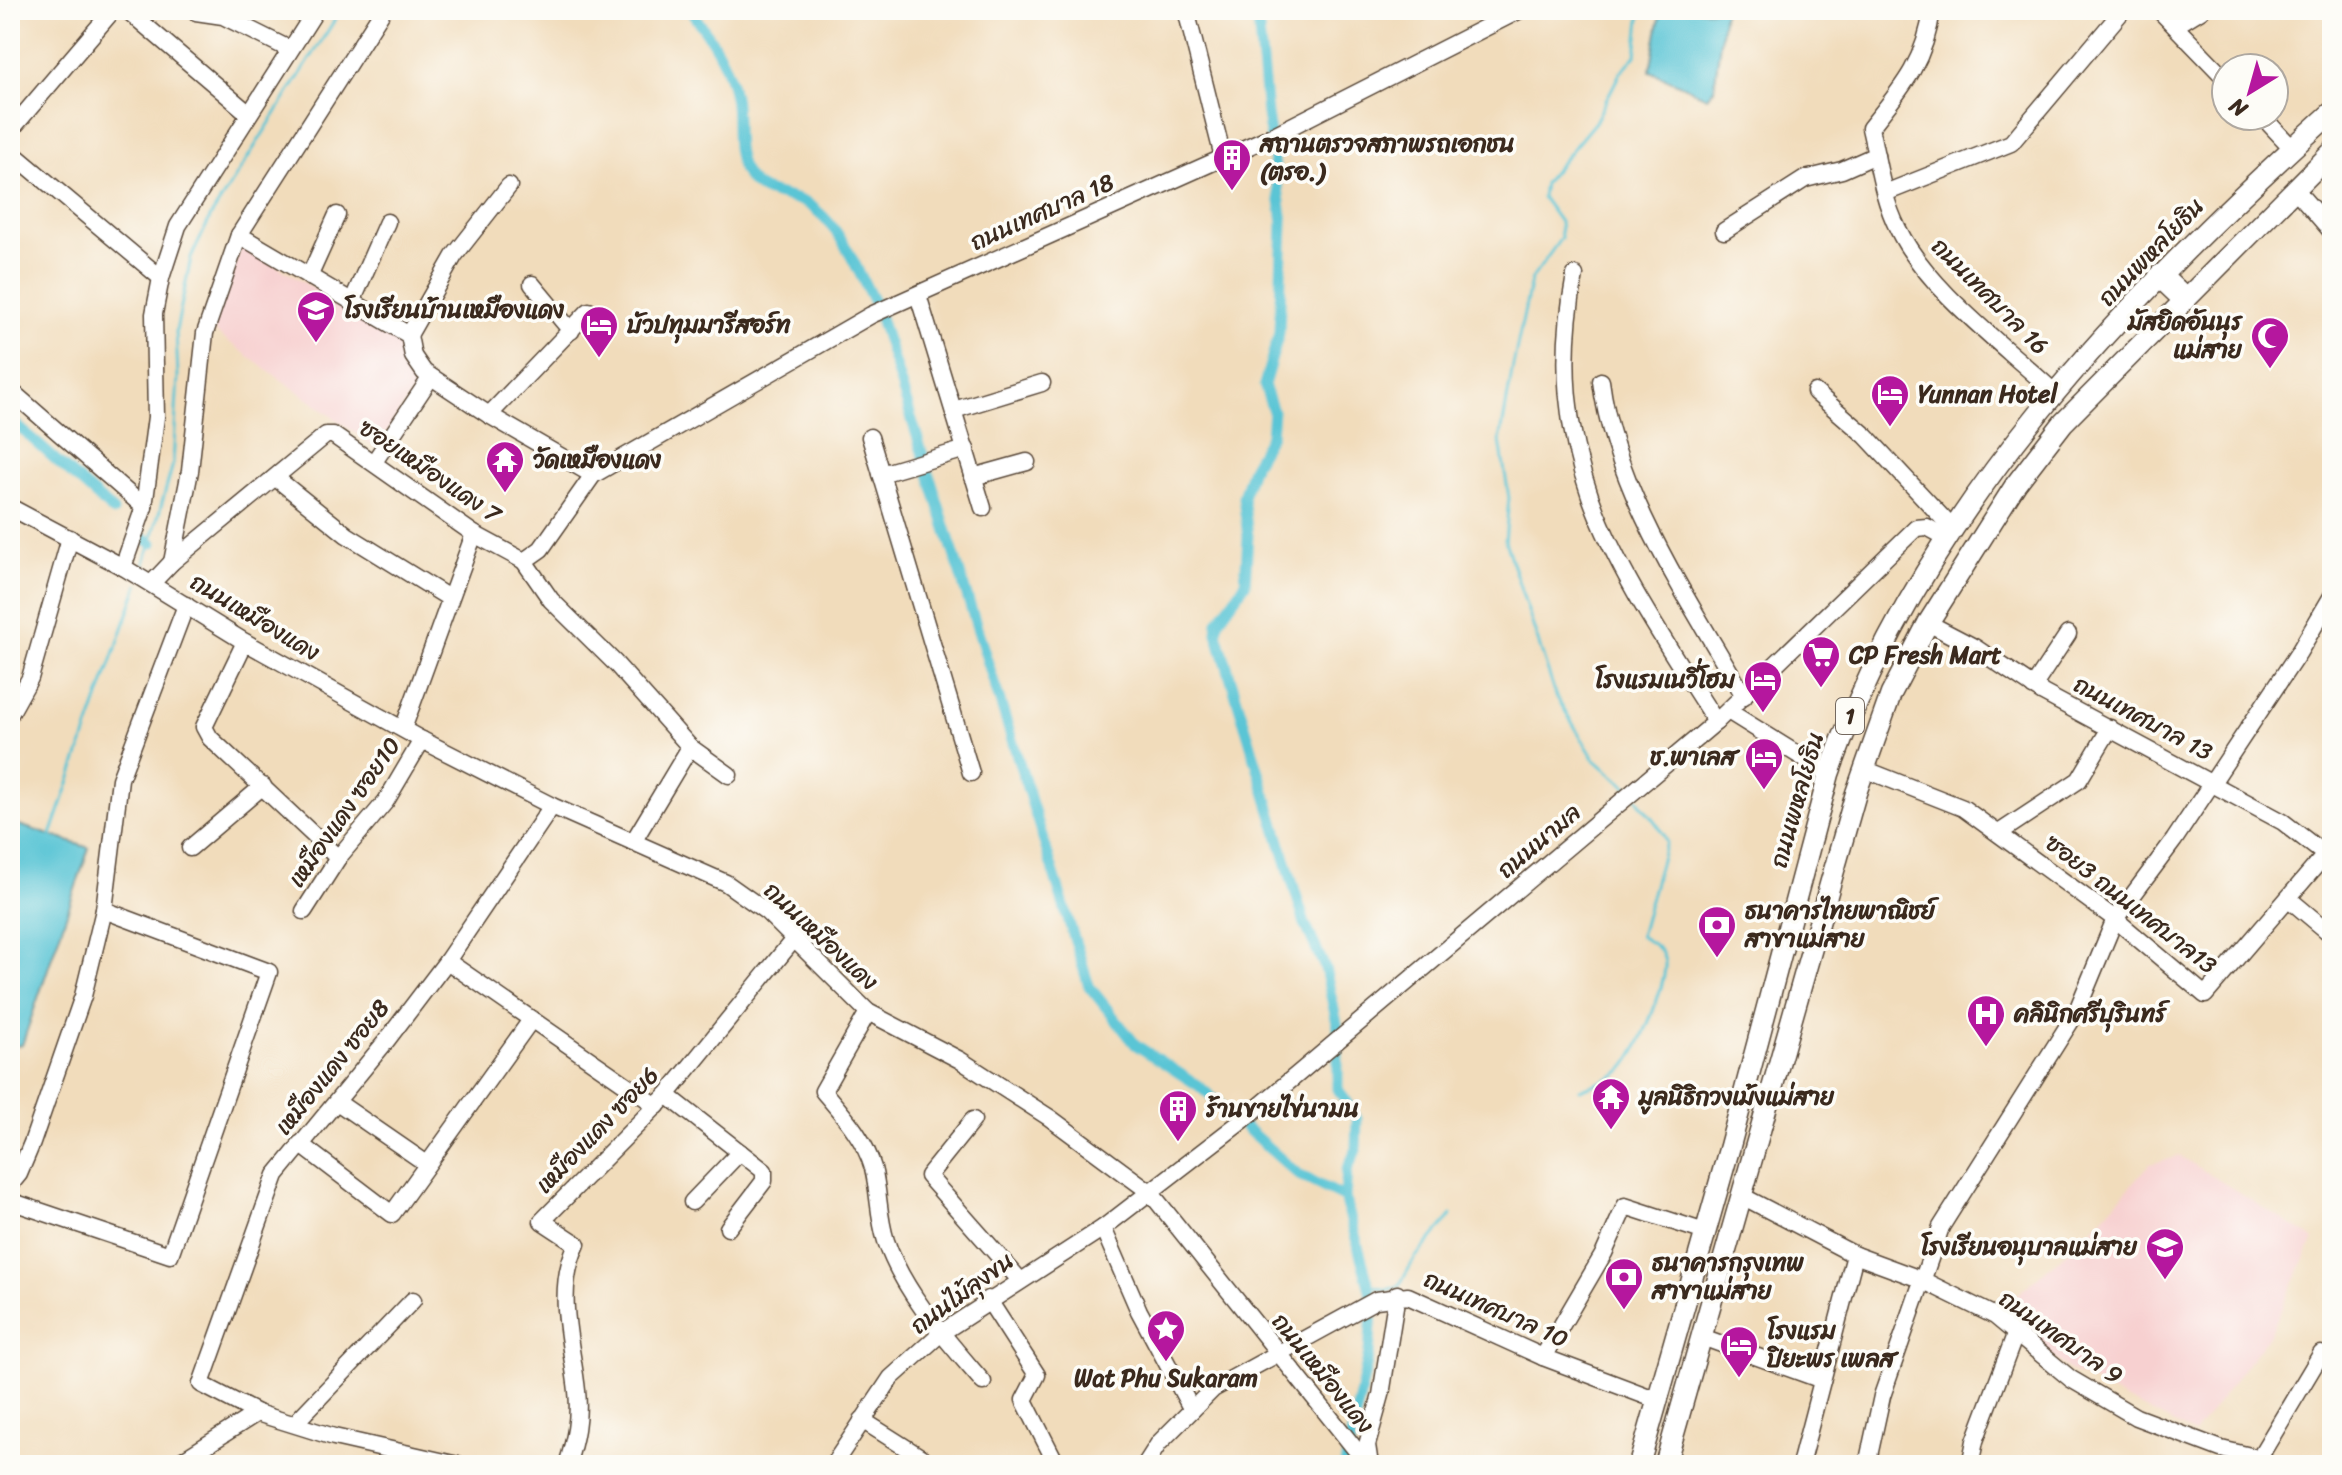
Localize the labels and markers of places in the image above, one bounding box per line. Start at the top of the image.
place label: สถานตรวจสภาพรถเอกชน (ตรอ.) [1259,123,1515,193]
building icon: สถานตรวจสภาพรถเอกชน (ตรอ.) [1211,137,1253,192]
school or university icon: โรงเรียนบ้านเหมืองแดง [295,289,337,344]
place label: โรงเรียนบ้านเหมืองแดง [344,289,565,331]
place label: มัสยิดอันนุร แม่สาย [2127,301,2243,371]
hotel icon: บัวปทุมมารีสอร์ท [578,304,620,359]
place label: บัวปทุมมารีสอร์ท [626,304,791,346]
mosque icon: มัสยิดอันนุร แม่สาย [2249,315,2291,370]
hotel icon: Yunnan Hotel [1869,373,1911,428]
place label: Yunnan Hotel [1918,373,2058,415]
temple icon: วัดเหมืองแดง [484,439,526,494]
place label: วัดเหมืองแดง [533,439,662,481]
supermarket icon: CP Fresh Mart [1800,634,1842,689]
place label: CP Fresh Mart [1848,634,2002,676]
place label: โรงแรมเนวี่โฮม [1595,657,1736,701]
hotel icon: โรงแรมเนวี่โฮม [1742,659,1784,714]
place label: ช.พาเลส [1650,736,1741,778]
hotel icon: ช.พาเลส [1743,736,1785,791]
place label: ธนาคารไทยพาณิชย์ สาขาแม่สาย [1744,890,1940,960]
bank icon: ธนาคารไทยพาณิชย์ สาขาแม่สาย [1696,904,1738,959]
hospital icon: คลินิกศรีบุรินทร์ [1965,993,2007,1048]
place label: คลินิกศรีบุรินทร์ [2013,993,2171,1035]
temple icon: มูลนิธิกวงเม้งแม่สาย [1590,1076,1632,1131]
place label: มูลนิธิกวงเม้งแม่สาย [1638,1076,1835,1118]
building icon: ร้านขายไข่นามน [1157,1088,1199,1143]
place label: ร้านขายไข่นามน [1205,1088,1359,1130]
place label: โรงเรียนอนุบาลแม่สาย [1921,1226,2138,1268]
school or university icon: โรงเรียนอนุบาลแม่สาย [2144,1226,2186,1281]
place label: ธนาคารกรุงเทพ สาขาแม่สาย [1651,1242,1805,1312]
bank icon: ธนาคารกรุงเทพ สาขาแม่สาย [1603,1256,1645,1311]
place icon: Wat Phu Sukaram [1145,1308,1187,1363]
place label: โรงแรม ปิยะพร เพลส [1766,1310,1900,1380]
hotel icon: โรงแรม ปิยะพร เพลส [1718,1324,1760,1379]
place label: Wat Phu Sukaram [1074,1357,1258,1399]

